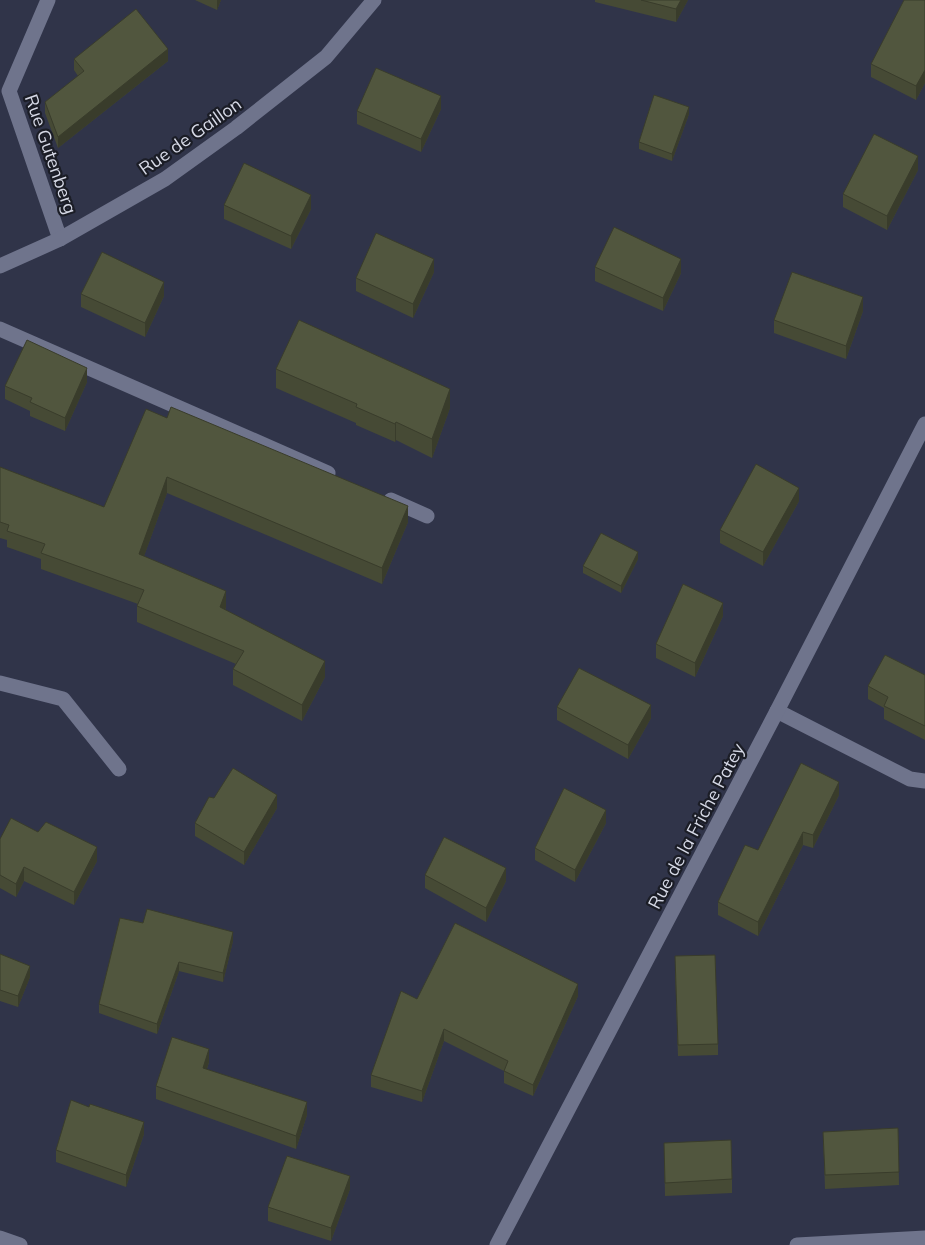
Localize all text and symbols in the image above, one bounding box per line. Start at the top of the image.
street label: Rue Gutenberg [20,91,82,217]
street label: Rue de Gaillon [134,92,246,180]
street label: Rue de la Friche Patey [643,739,750,913]

